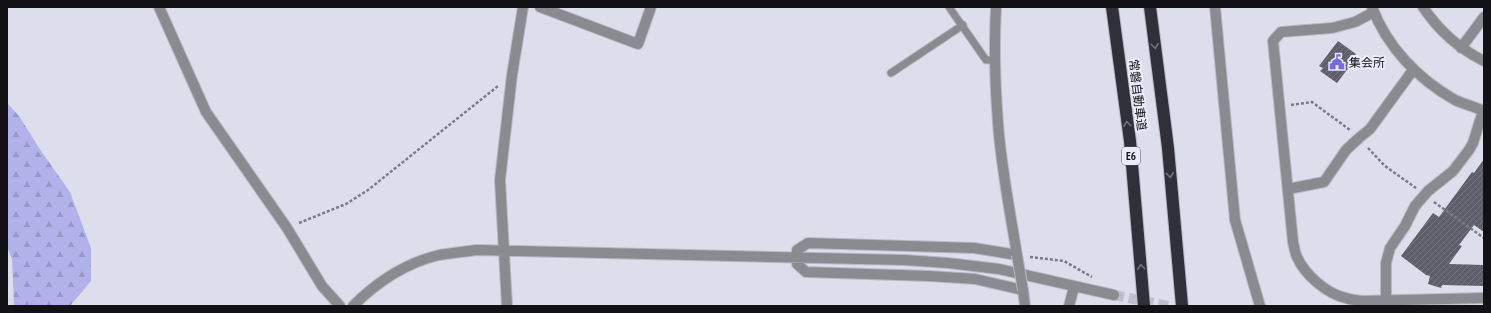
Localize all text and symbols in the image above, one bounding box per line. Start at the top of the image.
one-way arrow [1150,43,1159,49]
public building icon: 集会所 [1328,53,1346,71]
place label: 集会所 [1349,55,1385,70]
street label: 常磐自動車道 [1126,58,1150,132]
one-way arrow [1123,121,1132,127]
road number: E6 [1122,147,1140,165]
one-way arrow [1165,172,1174,178]
one-way arrow [1137,264,1146,270]

